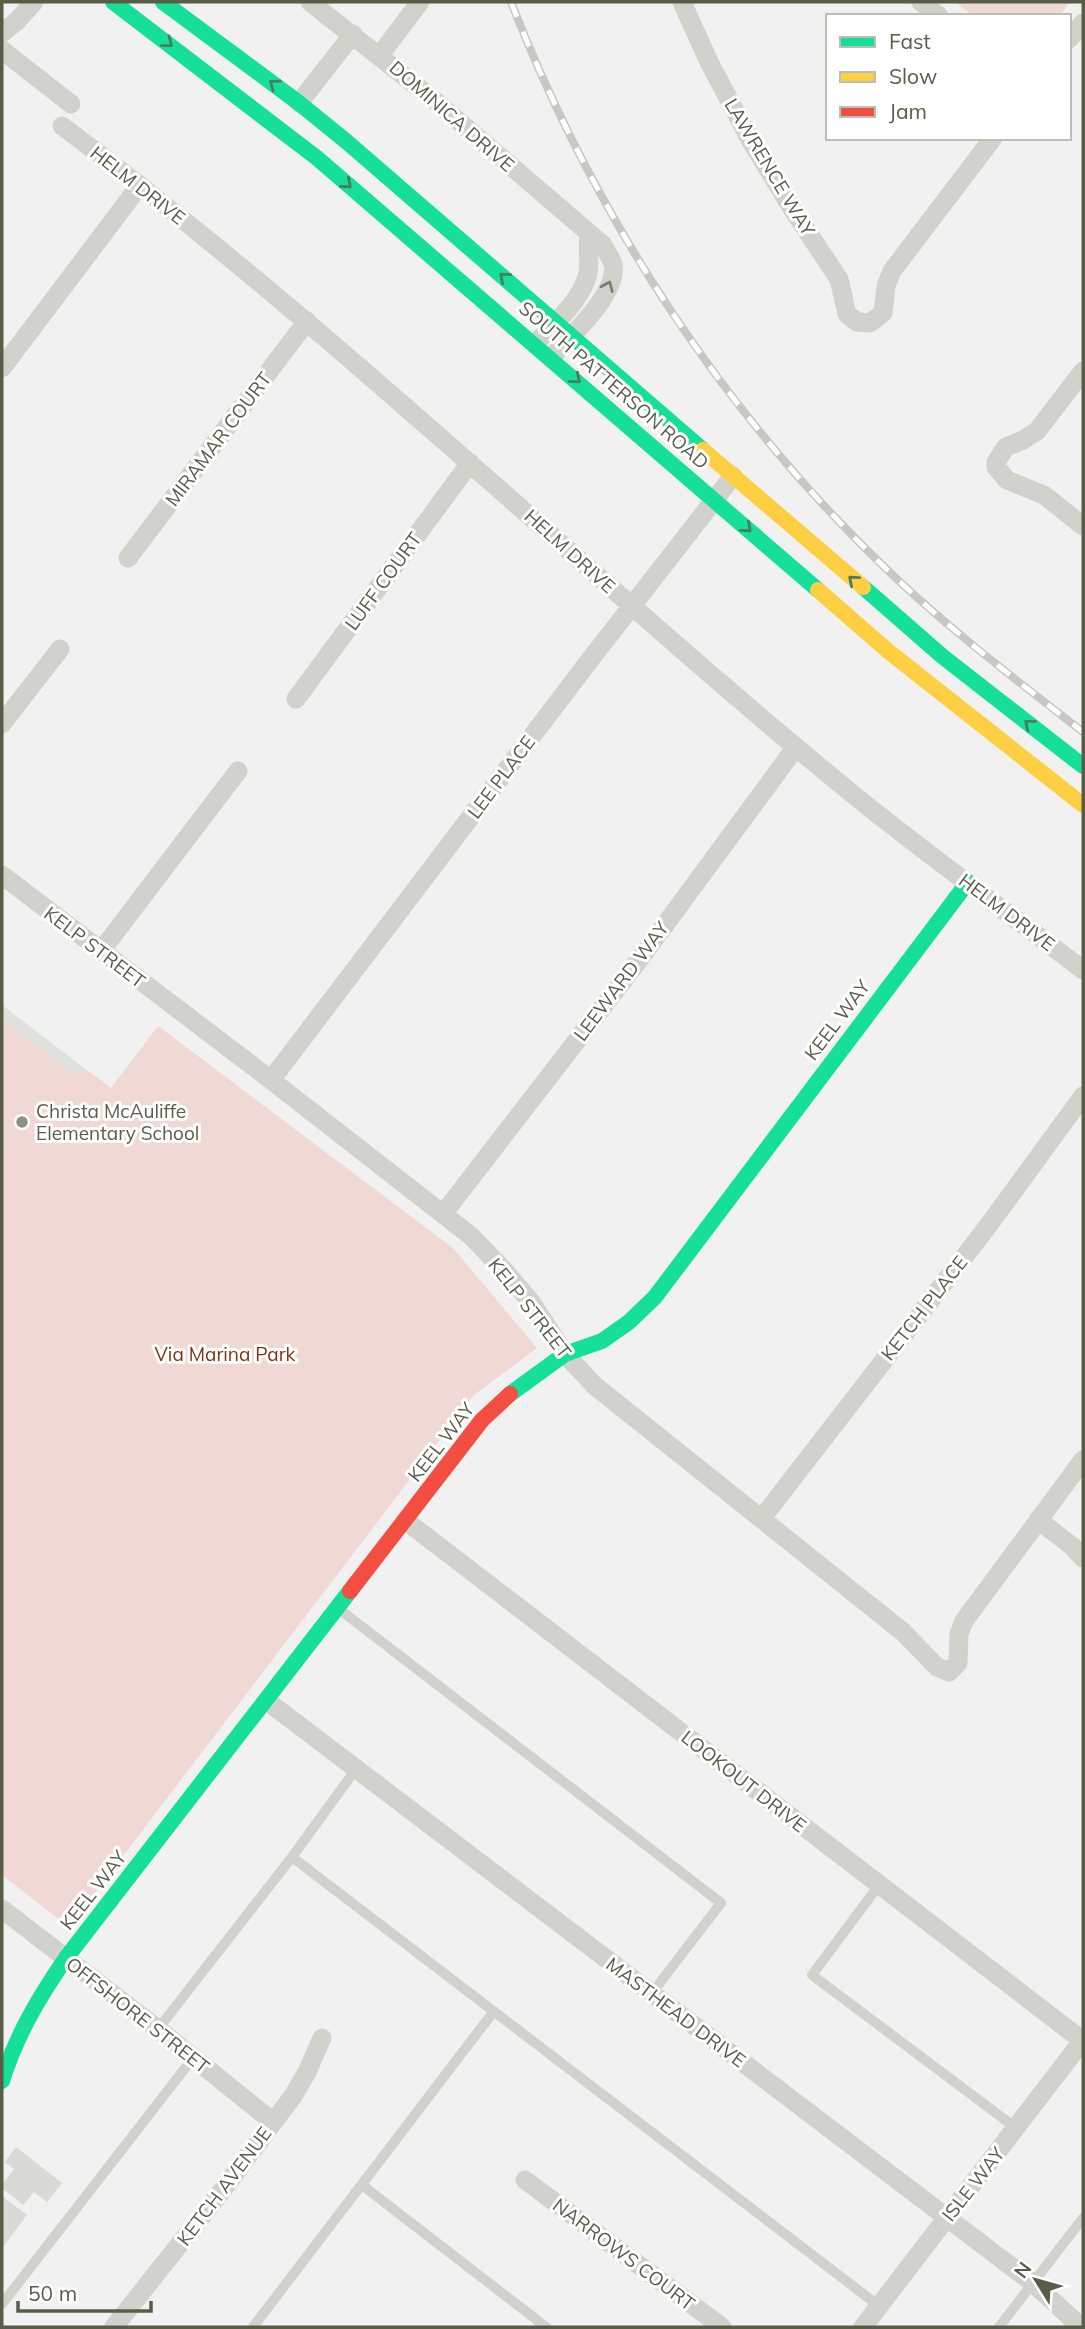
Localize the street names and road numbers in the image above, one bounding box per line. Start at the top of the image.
street label: DOMINICA DRIVE [385,55,519,177]
street label: LAWRENCE WAY [720,94,821,240]
street label: HELM DRIVE [86,140,190,230]
street label: SOUTH PATTERSON ROAD [514,296,714,474]
street label: MIRAMAR COURT [160,367,277,511]
street label: HELM DRIVE [520,504,620,598]
street label: LUFF COURT [339,527,427,635]
street label: LEE PLACE [462,731,540,823]
street label: HELM DRIVE [954,868,1060,956]
street label: KELP STREET [40,901,151,993]
street label: LEEWARD WAY [568,916,674,1045]
street label: KEEL WAY [799,975,875,1065]
street label: KETCH PLACE [876,1251,972,1365]
street label: KELP STREET [483,1253,577,1363]
street label: KEEL WAY [403,1397,480,1486]
street label: LOOKOUT DRIVE [677,1725,811,1837]
street label: KEEL WAY [55,1845,132,1934]
street label: OFFSHORE STREET [61,1951,215,2079]
street label: MASTHEAD DRIVE [602,1952,750,2072]
street label: KETCH AVENUE [171,2122,277,2250]
street label: ISLE WAY [937,2142,1010,2226]
street label: NARROWS COURT [548,2193,700,2316]

